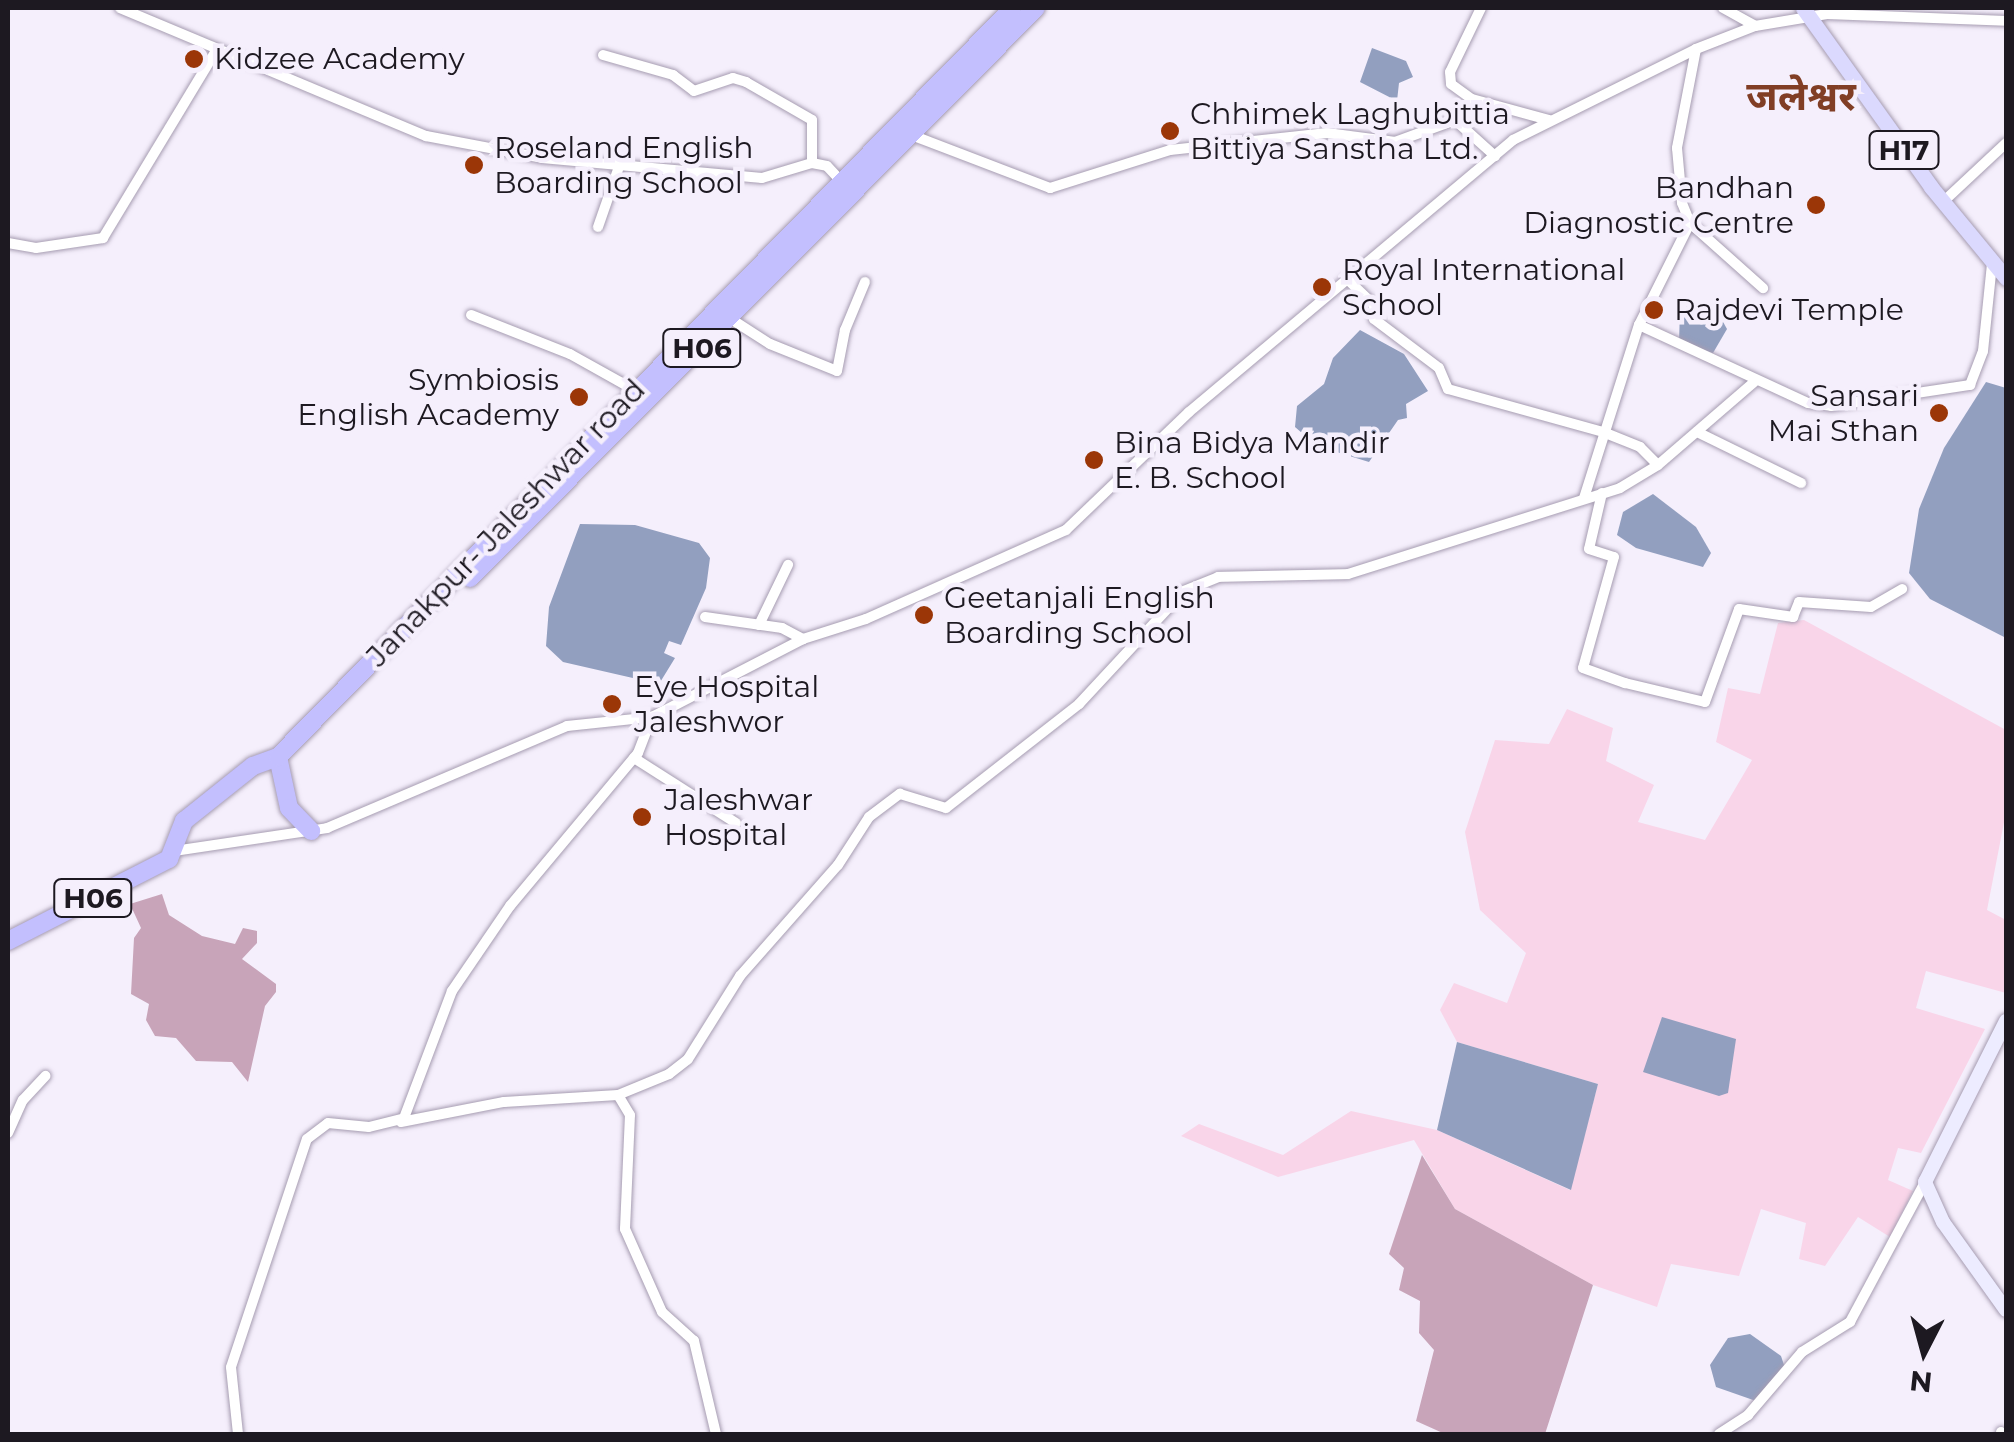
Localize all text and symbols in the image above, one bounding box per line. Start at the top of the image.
place label: Kidzee Academy [214,41,465,77]
marker: Kidzee Academy [183,48,205,70]
district label: जलेश्वर [1746,72,1856,120]
place label: Chhimek Laghubittia Bittiya Sanstha Ltd. [1190,96,1510,166]
marker: Chhimek Laghubittia Bittiya Sanstha Ltd. [1159,120,1181,142]
road number: H17 [1866,127,1942,173]
place label: Roseland English Boarding School [494,130,753,200]
marker: Roseland English Boarding School [463,154,485,176]
place label: Bandhan Diagnostic Centre [1523,170,1794,240]
marker: Bandhan Diagnostic Centre [1803,192,1829,218]
place label: Royal International School [1342,252,1625,322]
marker: Royal International School [1311,276,1333,298]
place label: Rajdevi Temple [1674,292,1904,328]
marker: Rajdevi Temple [1643,299,1665,321]
road number: H06 [662,325,742,371]
place label: Symbiosis English Academy [297,362,559,432]
street label: Janakpur- Jaleshwar road [359,372,653,674]
place label: Sansari Mai Sthan [1768,378,1919,448]
marker: Symbiosis English Academy [568,386,590,408]
marker: Sansari Mai Sthan [1928,402,1950,424]
place label: Bina Bidya Mandir E. B. School [1114,425,1390,496]
marker: Bina Bidya Mandir E. B. School [1083,449,1105,471]
place label: Geetanjali English Boarding School [944,580,1215,650]
marker: Geetanjali English Boarding School [913,604,935,626]
place label: Eye Hospital Jaleshwor [634,669,819,740]
marker: Eye Hospital Jaleshwor [599,691,625,717]
place label: Jaleshwar Hospital [664,782,813,852]
marker: Jaleshwar Hospital [629,804,655,830]
road number: H06 [53,875,133,921]
north arrow [1874,1302,1974,1402]
text: N [1908,1364,1934,1400]

